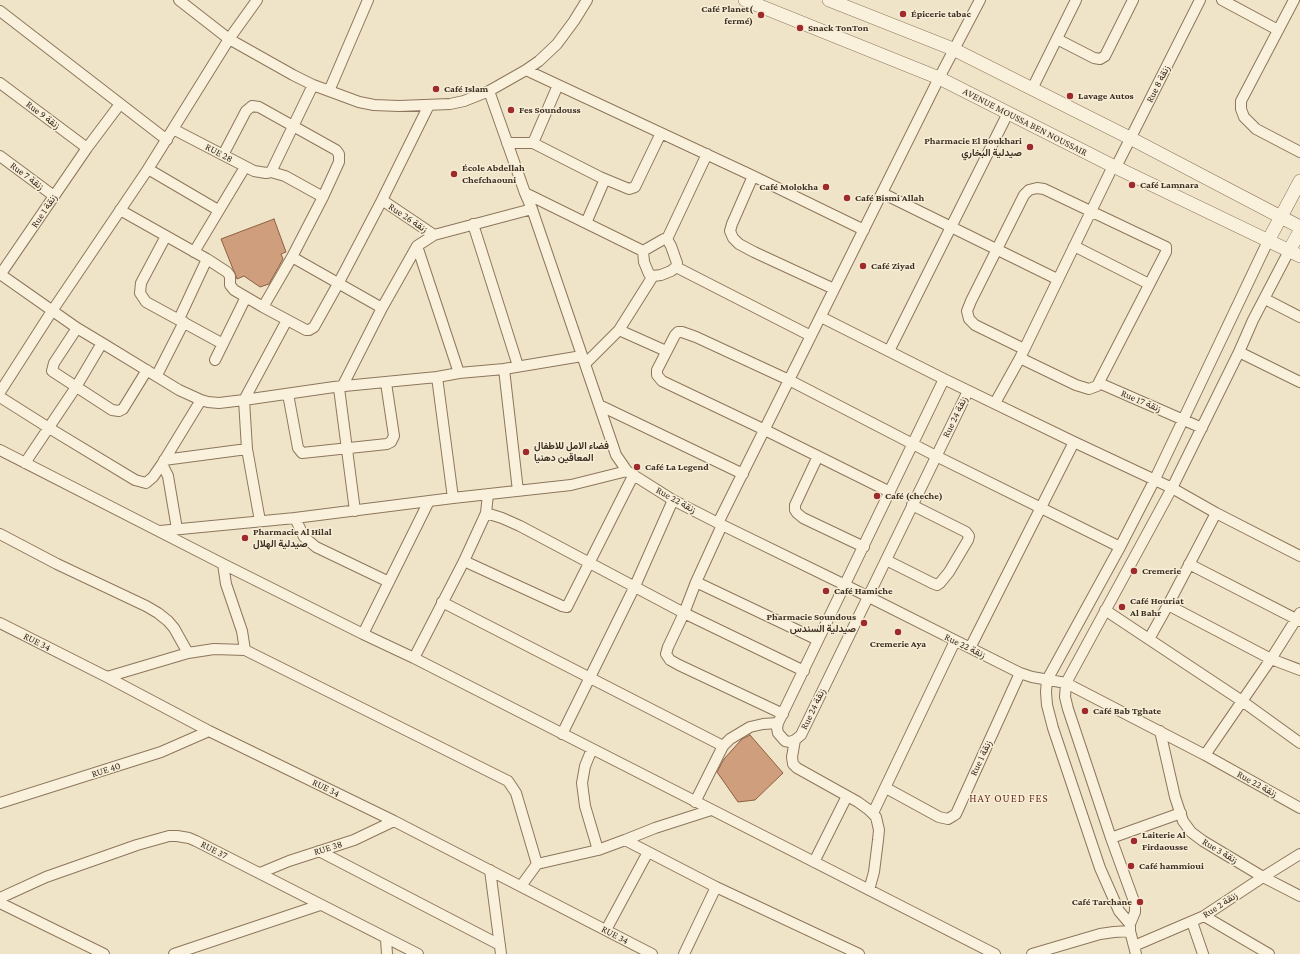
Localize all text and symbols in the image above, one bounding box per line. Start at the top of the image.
place label: Café Planet( fermé) [701,3,753,26]
place label: Épicerie tabac [911,8,971,20]
marker: Épicerie tabac [898,9,908,19]
marker: Café Planet( fermé) [756,10,766,20]
place label: Snack TonTon [808,22,868,34]
marker: Snack TonTon [795,23,805,33]
street label: Rue 8 زنقة [1144,63,1172,105]
place label: Café Islam [444,83,488,95]
marker: Café Islam [431,84,441,94]
street label: AVENUE MOUSSA BEN NOUSSAIR [961,85,1089,159]
place label: Lavage Autos [1078,90,1134,102]
marker: Lavage Autos [1065,91,1075,101]
street label: Rue 9 زنقة [24,98,62,132]
place label: Fes Soundouss [519,104,581,116]
marker: Fes Soundouss [506,105,516,115]
place label: Pharmacie El Boukhari صيدلية البخاري [924,135,1022,158]
street label: RUE 28 [203,141,235,165]
marker: Pharmacie El Boukhari صيدلية البخاري [1025,142,1035,152]
street label: Rue 7 زنقة [8,159,46,193]
place label: École Abdellah Chefchaouni [462,162,525,186]
marker: École Abdellah Chefchaouni [449,169,459,179]
place label: Café Lamnara [1140,179,1199,191]
marker: Café Lamnara [1127,180,1137,190]
place label: Café Molokha [759,181,818,193]
marker: Café Molokha [821,182,831,192]
street label: Rue 1 زنقة [28,192,60,230]
place label: Café Bismi Allah [855,192,924,204]
marker: Café Bismi Allah [842,193,852,203]
street label: Rue 26 زنقة [386,201,430,235]
place label: Café Ziyad [871,260,915,272]
marker: Café Ziyad [858,261,868,271]
street label: Rue 17 زنقة [1119,387,1163,415]
street label: Rue 24 زنقة [940,394,970,440]
place label: فضاء الامل للاطفال المعاقين دهنيا [534,440,609,464]
marker: فضاء الامل للاطفال المعاقين دهنيا [521,447,531,457]
place label: Café La Legend [645,461,709,473]
marker: Café La Legend [632,462,642,472]
street label: Rue 22 زنقة [654,484,698,516]
place label: Café (cheche) [885,490,943,502]
marker: Café (cheche) [872,491,882,501]
place label: Pharmacie Al Hilal صيدلية الهلال [253,526,332,550]
marker: Pharmacie Al Hilal صيدلية الهلال [240,533,250,543]
place label: Cremerie [1142,565,1181,577]
marker: Cremerie [1129,566,1139,576]
place label: Café Hamiche [834,585,893,597]
marker: Café Hamiche [821,586,831,596]
place label: Café Houriat Al Bahr [1130,595,1184,618]
marker: Café Houriat Al Bahr [1117,602,1127,612]
place label: Pharmacie Soundous صيدلية السندس [766,611,856,634]
marker: Pharmacie Soundous صيدلية السندس [859,618,869,628]
marker: Cremerie Aya [893,627,903,637]
street label: RUE 34 [21,630,53,654]
street label: Rue 22 زنقة [943,631,987,661]
place label: Cremerie Aya [870,638,926,650]
street label: Rue 24 زنقة [798,686,828,732]
place label: Café Bab Tghate [1093,705,1161,717]
marker: Café Bab Tghate [1080,706,1090,716]
street label: Rue 1 زنقة [968,738,994,778]
street label: RUE 40 [90,760,122,780]
street label: Rue 22 زنقة [1235,768,1279,800]
street label: RUE 34 [310,776,342,800]
district label: HAY OUED FES [969,792,1049,806]
place label: Laiterie Al Firdaousse [1142,829,1188,852]
marker: Laiterie Al Firdaousse [1129,836,1139,846]
street label: Rue 3 زنقة [1200,836,1240,866]
street label: RUE 37 [199,838,229,862]
street label: RUE 38 [312,838,344,858]
place label: Café hammioui [1139,860,1204,872]
marker: Café hammioui [1126,861,1136,871]
street label: Rue 2 زنقة [1200,889,1240,921]
place label: Café Tarchane [1072,896,1132,908]
marker: Café Tarchane [1135,897,1145,907]
street label: RUE 34 [599,923,631,947]

